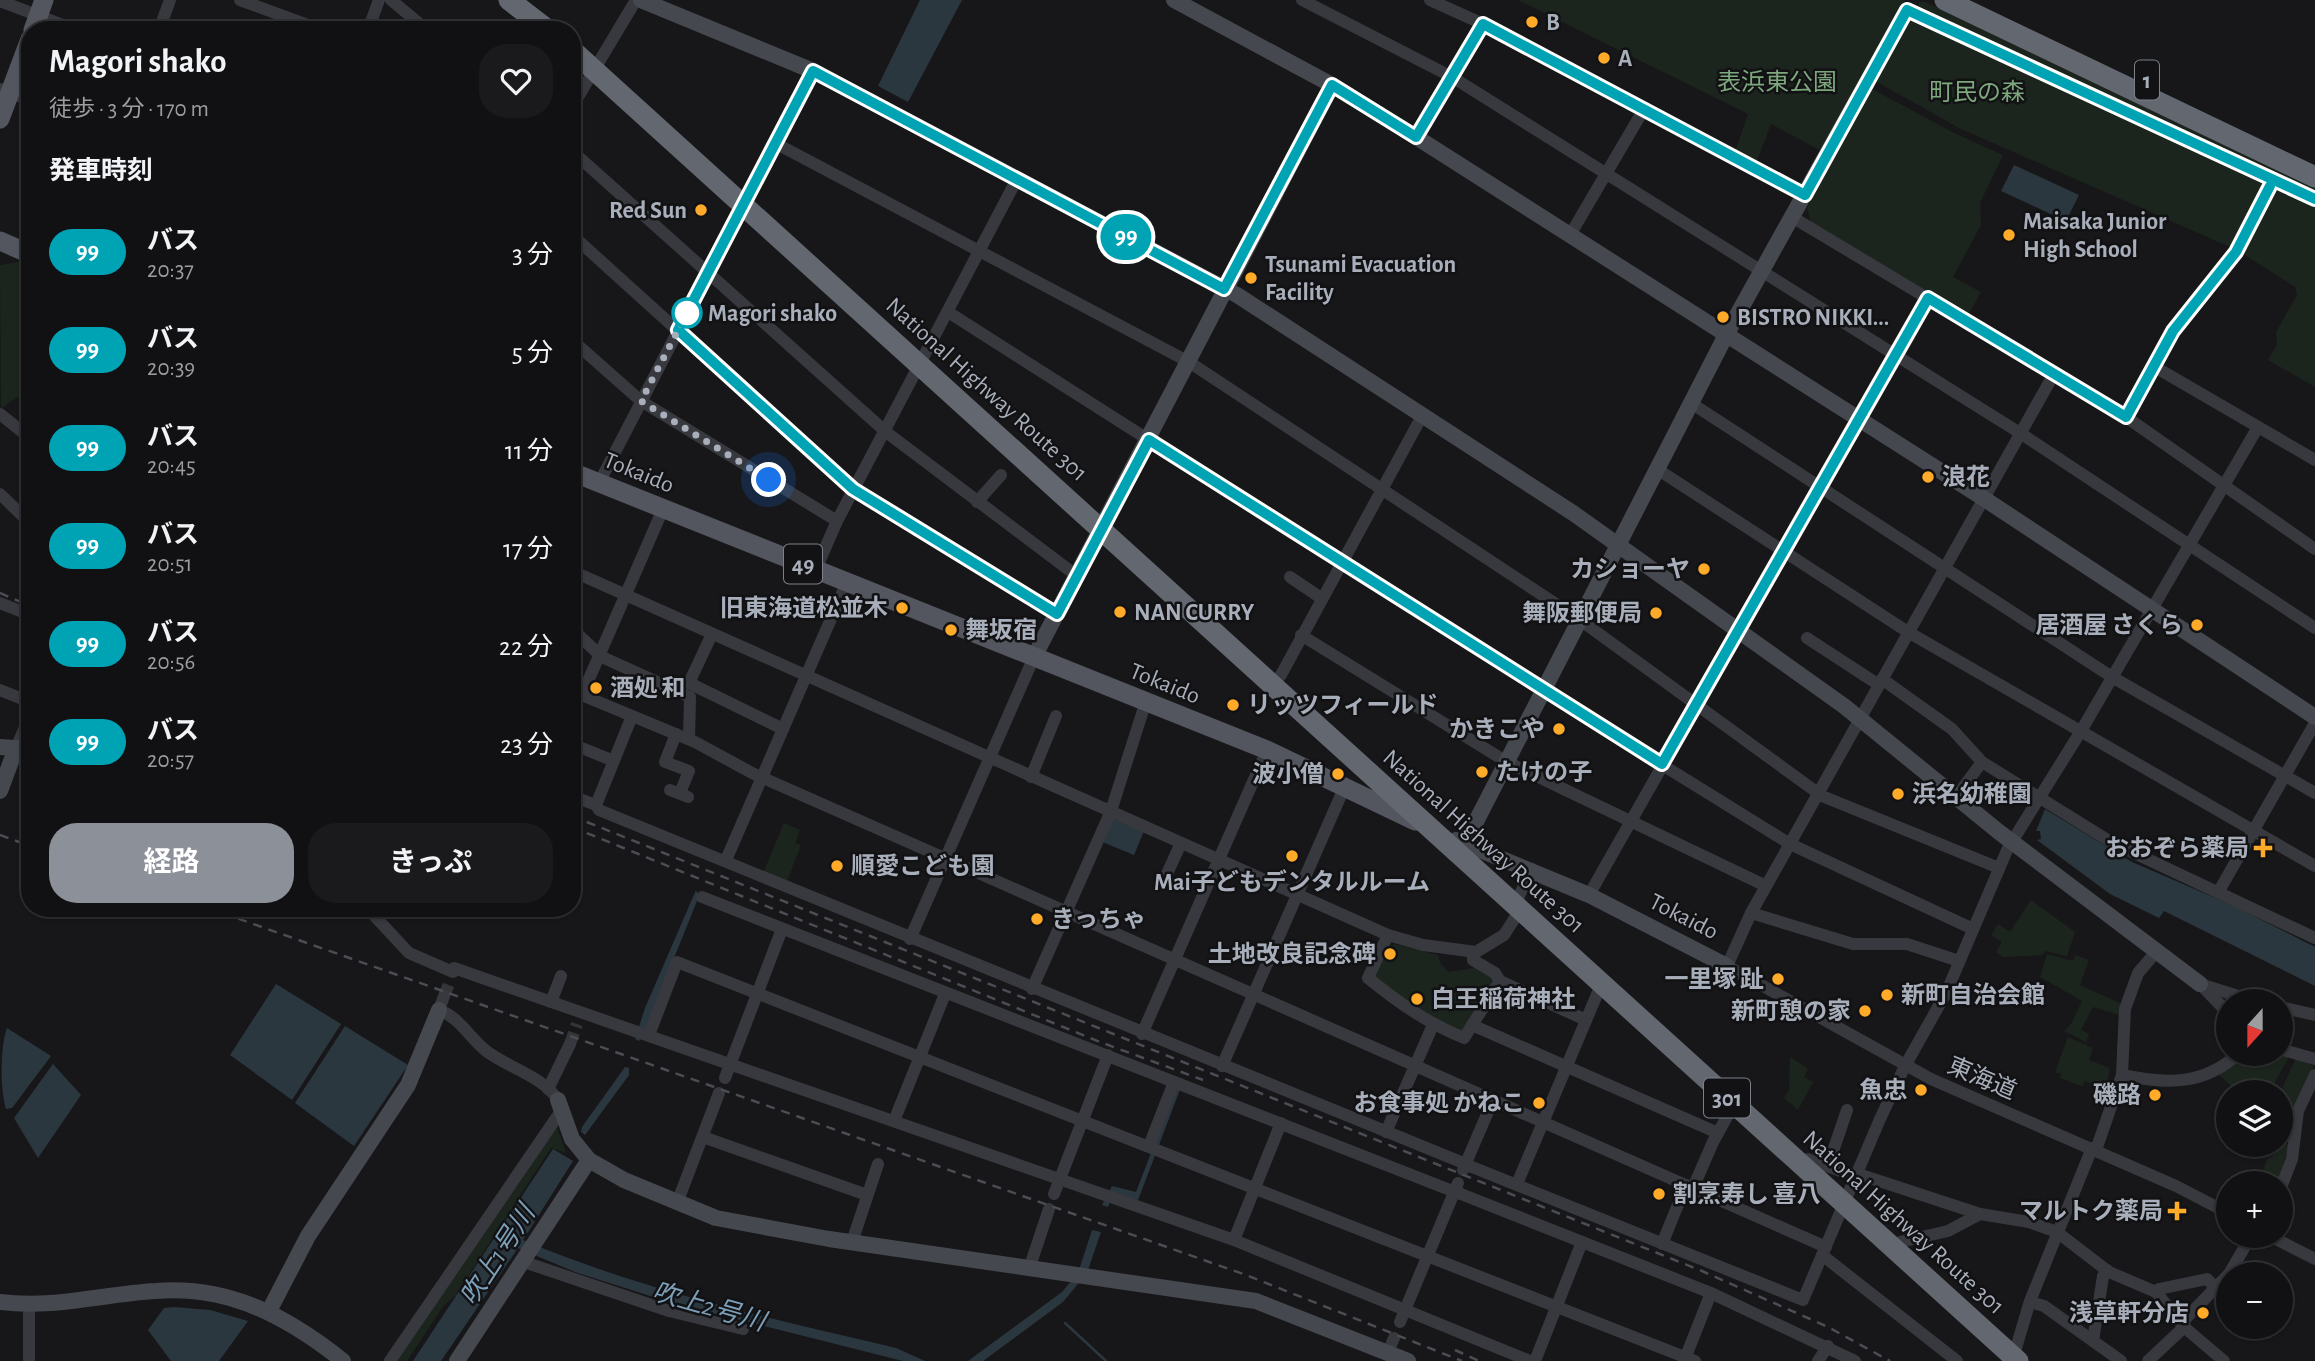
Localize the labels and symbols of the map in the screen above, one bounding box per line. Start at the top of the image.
place label: B [1546,11,1560,35]
marker: B [1524,14,1540,30]
place label: A [1618,47,1633,71]
marker: A [1596,50,1612,66]
road number: 1 [2135,60,2159,100]
park label: 表浜東公園 [1717,69,1837,95]
park label: 町民の森 [1929,79,2025,105]
place label: Red Sun [609,199,687,223]
marker: Red Sun [693,202,709,218]
place label: Maisaka Junior High School [2023,210,2167,262]
line badge: 99 [1094,214,1158,260]
marker: Maisaka Junior High School [2001,227,2017,243]
place label: Tsunami Evacuation Facility [1265,253,1456,305]
marker: Tsunami Evacuation Facility [1243,270,1259,286]
street label: National Highway Route 301 [881,293,1092,486]
marker: Magori shako [672,298,702,328]
place label: Magori shako [708,302,837,326]
place label: BISTRO NIKKI... [1737,306,1889,330]
marker: BISTRO NIKKI... [1715,309,1731,325]
street label: Tokaido [600,448,677,498]
your location [751,462,786,497]
place label: 浪花 [1942,464,1990,490]
marker: 浪花 [1920,469,1936,485]
road number: 49 [784,544,822,584]
place label: カショーヤ [1570,557,1690,582]
marker: カショーヤ [1696,561,1712,577]
place label: 旧東海道松並木 [720,595,888,621]
marker: 旧東海道松並木 [894,600,910,616]
place label: 舞阪郵便局 [1522,600,1642,626]
place label: NAN CURRY [1134,601,1255,625]
marker: NAN CURRY [1112,604,1128,620]
marker: 舞阪郵便局 [1648,605,1664,621]
place label: 居酒屋 さくら [2035,612,2183,638]
place label: 舞坂宿 [965,617,1037,643]
marker: 居酒屋 さくら [2189,617,2205,633]
marker: 舞坂宿 [943,622,959,638]
street label: Tokaido [1126,659,1203,709]
place label: 酒処 和 [610,675,686,701]
marker: 酒処 和 [588,680,604,696]
place label: リッツフィールド [1247,693,1439,718]
marker: リッツフィールド [1225,697,1241,713]
place label: かきこや [1449,717,1545,742]
marker: かきこや [1551,721,1567,737]
street label: National Highway Route 301 [1378,745,1589,938]
place label: たけの子 [1496,760,1592,785]
place label: 波小僧 [1252,761,1324,787]
marker: たけの子 [1474,764,1490,780]
marker: 波小僧 [1330,766,1346,782]
place label: 浜名幼稚園 [1912,781,2032,807]
marker: 浜名幼稚園 [1890,786,1906,802]
place label: おおぞら薬局 [2105,835,2249,861]
marker: おおぞら薬局 [2255,840,2271,856]
marker: Mai子どもデンタルルーム [1284,848,1300,864]
place label: 順愛こども園 [851,853,995,879]
marker: 順愛こども園 [829,858,845,874]
place label: Mai子どもデンタルルーム [1154,869,1430,895]
street label: Tokaido [1645,890,1722,944]
place label: きっちゃ [1051,907,1146,932]
marker: きっちゃ [1029,911,1045,927]
place label: 土地改良記念碑 [1208,941,1376,967]
marker: 土地改良記念碑 [1382,946,1398,962]
place label: 一里塚 趾 [1664,966,1764,992]
marker: 一里塚 趾 [1770,971,1786,987]
place label: 新町自治会館 [1901,982,2045,1008]
place label: 白王稲荷神社 [1431,986,1575,1012]
marker: 新町自治会館 [1879,987,1895,1003]
north arrow [2216,989,2292,1066]
marker: 白王稲荷神社 [1409,991,1425,1007]
place label: 新町憩の家 [1731,998,1851,1024]
marker: 新町憩の家 [1857,1003,1873,1019]
street label: 東海道 [1944,1052,2020,1104]
place label: 魚忠 [1859,1077,1907,1103]
road number: 301 [1704,1078,1750,1118]
marker: 魚忠 [1913,1082,1929,1098]
place label: 磯路 [2093,1082,2141,1108]
marker: 磯路 [2147,1087,2163,1103]
place label: お食事処 かねこ [1353,1090,1525,1116]
marker: お食事処 かねこ [1531,1095,1547,1111]
street label: National Highway Route 301 [1798,1126,2009,1319]
place label: 割烹寿し 喜八 [1673,1181,1821,1207]
marker: 割烹寿し 喜八 [1651,1186,1667,1202]
water label: 吹上1号川 [455,1198,541,1310]
place label: マルトク薬局 [2019,1198,2163,1224]
marker: マルトク薬局 [2169,1203,2185,1219]
water label: 吹上2号川 [649,1278,771,1336]
place label: 浅草軒分店 [2069,1300,2189,1326]
marker: 浅草軒分店 [2195,1305,2211,1321]

